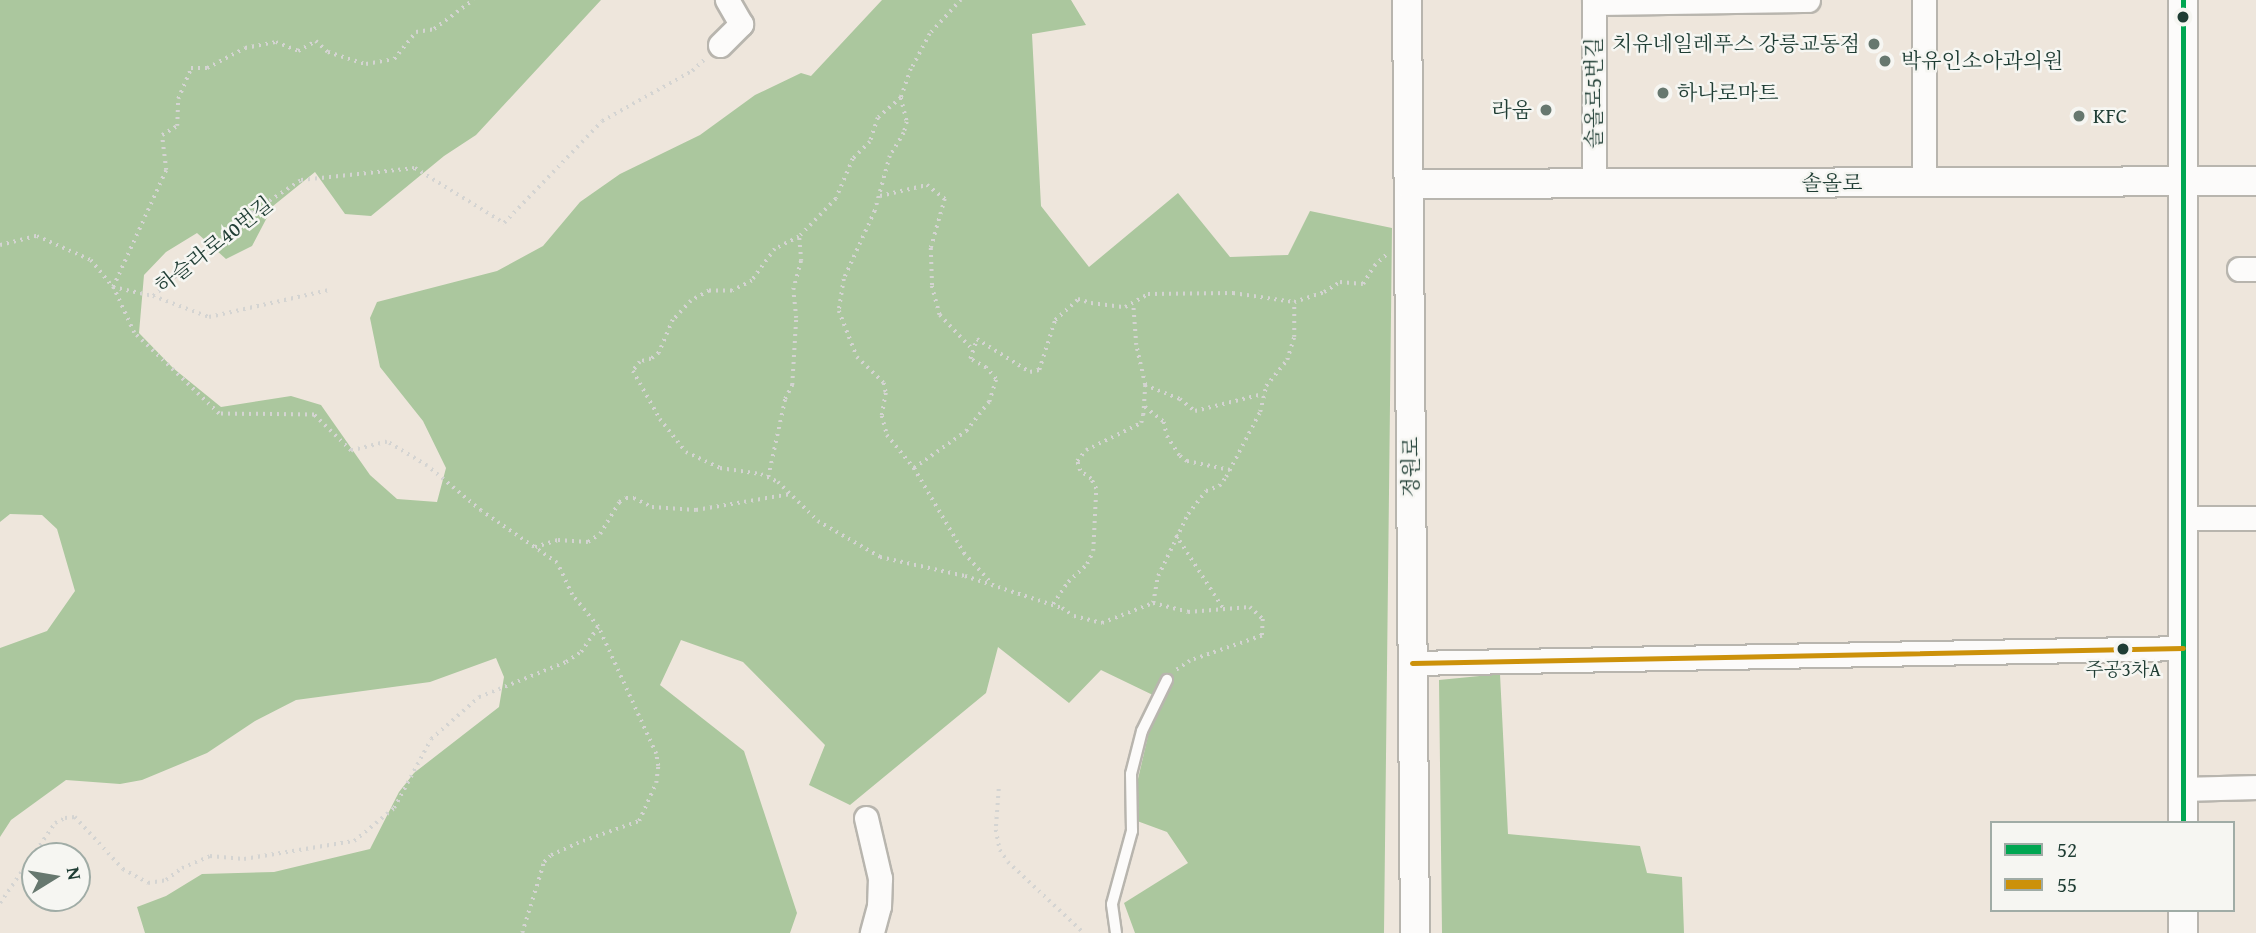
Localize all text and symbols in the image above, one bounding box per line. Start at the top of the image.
unlabelled marker [2176,10,2190,24]
place label: 치유네일레푸스 강릉교동점 [1612,31,1860,57]
marker: 치유네일레푸스 강릉교동점 [1866,36,1882,52]
street label: 솔올로5번길 [1581,37,1607,149]
place label: 박유인소아과의원 [1901,48,2063,74]
marker: 박유인소아과의원 [1875,51,1895,71]
place label: 하나로마트 [1677,80,1778,106]
marker: 하나로마트 [1655,85,1671,101]
place label: 라움 [1491,97,1532,123]
marker: 라움 [1538,102,1554,118]
place label: KFC [2093,103,2127,129]
marker: KFC [2071,108,2087,124]
street label: 솔올로 [1802,170,1862,196]
street label: 하슬라로40번길 [150,191,278,299]
street label: 정원로 [1398,437,1424,497]
marker: 주공3차A [2116,642,2130,656]
place label: 주공3차A [2085,659,2161,681]
legend [1990,821,2235,912]
text: 52 [2057,834,2077,865]
north arrow [21,842,91,912]
text: N [60,864,90,882]
text: 55 [2057,869,2077,900]

